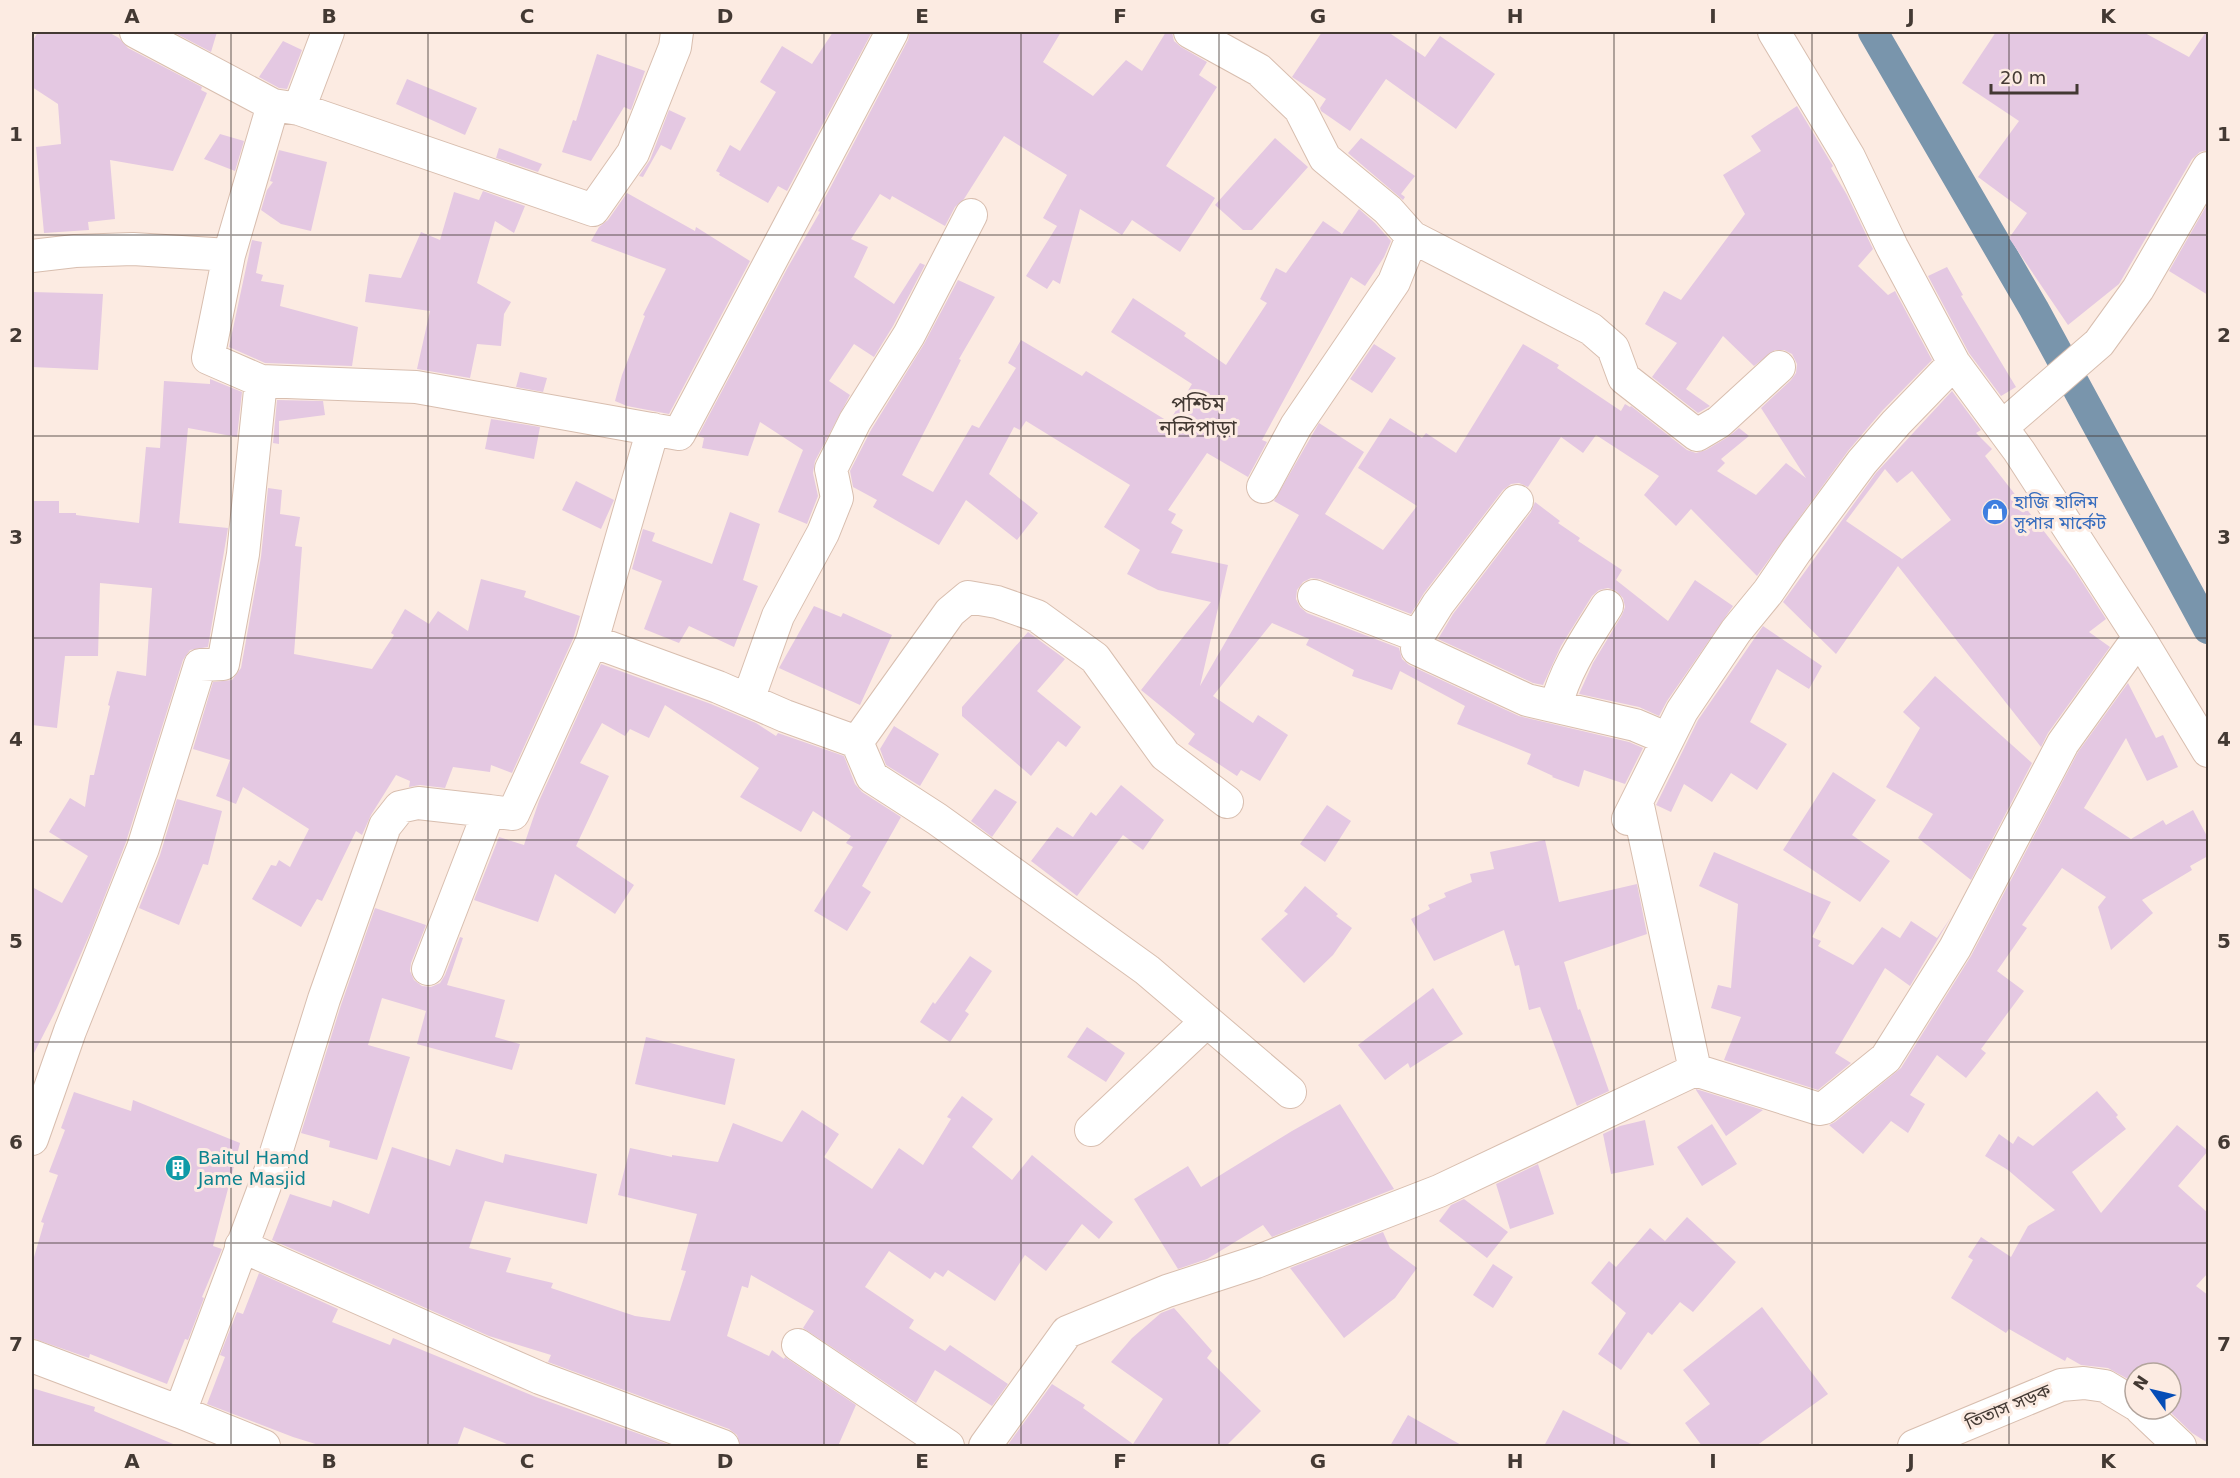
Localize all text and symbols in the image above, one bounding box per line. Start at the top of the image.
text: A [124,4,140,28]
text: B [321,4,337,28]
text: C [520,4,534,28]
text: D [717,4,733,28]
text: E [915,4,929,28]
text: F [1113,4,1127,28]
text: G [1310,4,1326,28]
text: H [1507,4,1523,28]
text: I [1709,4,1717,28]
text: J [1905,4,1915,28]
text: K [2100,4,2117,28]
scale bar [1991,57,2076,95]
text: 20 m [2000,67,2046,88]
text: 1 [9,122,23,146]
text: 1 [2217,122,2231,146]
text: 2 [9,323,23,347]
text: 2 [2217,323,2231,347]
district label: পশ্চিম নন্দিপাড়া [1158,392,1237,440]
place label: হাজি হালিম সুপার মার্কেট [2013,491,2107,534]
shop icon: হাজি হালিম সুপার মার্কেট [1980,497,2010,527]
text: 3 [9,525,23,549]
text: 3 [2217,525,2231,549]
text: 4 [9,727,23,751]
text: 4 [2217,727,2231,751]
text: 5 [9,929,23,953]
text: 5 [2217,929,2231,953]
text: 6 [9,1130,23,1154]
text: 6 [2217,1130,2231,1154]
place label: Baitul Hamd Jame Masjid [197,1147,309,1189]
building icon: Baitul Hamd Jame Masjid [163,1153,193,1183]
text: 7 [9,1332,23,1356]
text: 7 [2217,1332,2231,1356]
north arrow [2123,1361,2183,1421]
text: N [2129,1372,2153,1394]
street label: তিতাস সড়ক [1961,1379,2054,1434]
text: A [124,1449,140,1473]
text: B [321,1449,337,1473]
text: C [520,1449,534,1473]
text: D [717,1449,733,1473]
text: E [915,1449,929,1473]
text: F [1113,1449,1127,1473]
text: G [1310,1449,1326,1473]
text: H [1507,1449,1523,1473]
text: I [1709,1449,1717,1473]
text: J [1905,1449,1915,1473]
text: K [2100,1449,2117,1473]

